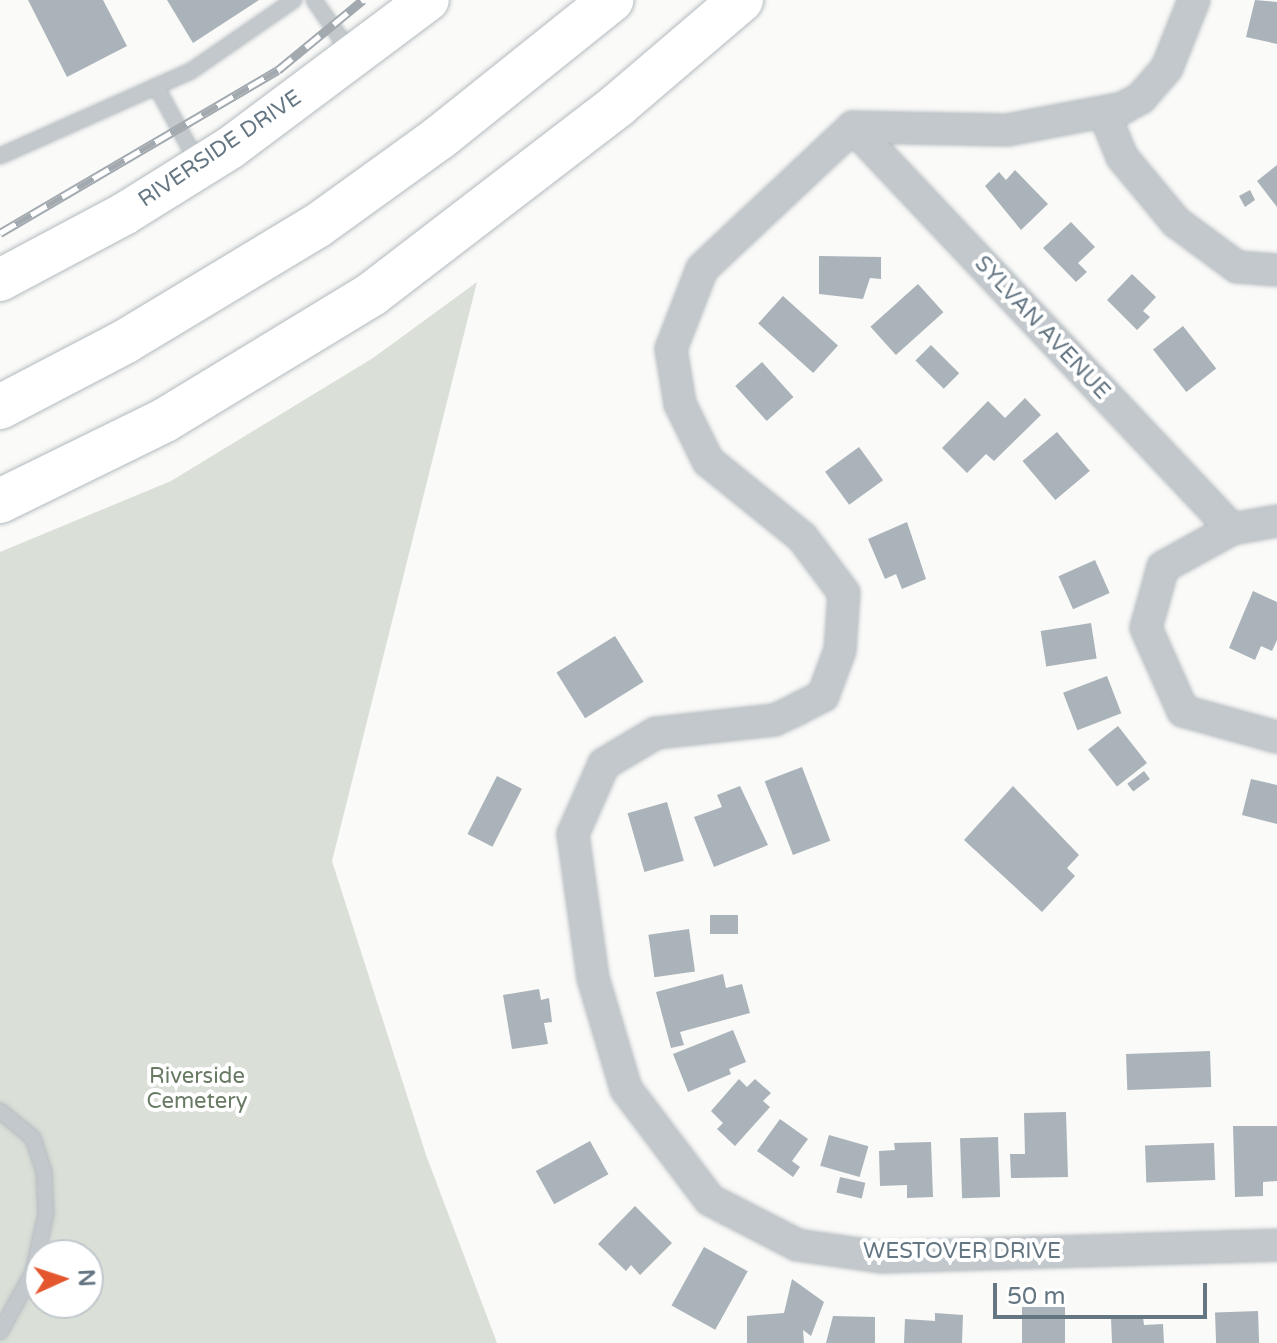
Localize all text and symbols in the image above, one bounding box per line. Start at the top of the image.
street label: RIVERSIDE DRIVE [134,85,306,213]
street label: SYLVAN AVENUE [969,251,1115,405]
park label: Riverside Cemetery [147,1063,247,1114]
north arrow [24,1239,104,1319]
street label: WESTOVER DRIVE [863,1239,1061,1265]
scale bar [997,1267,1211,1317]
text: N [73,1268,99,1287]
text: 50 m [1007,1282,1065,1311]

